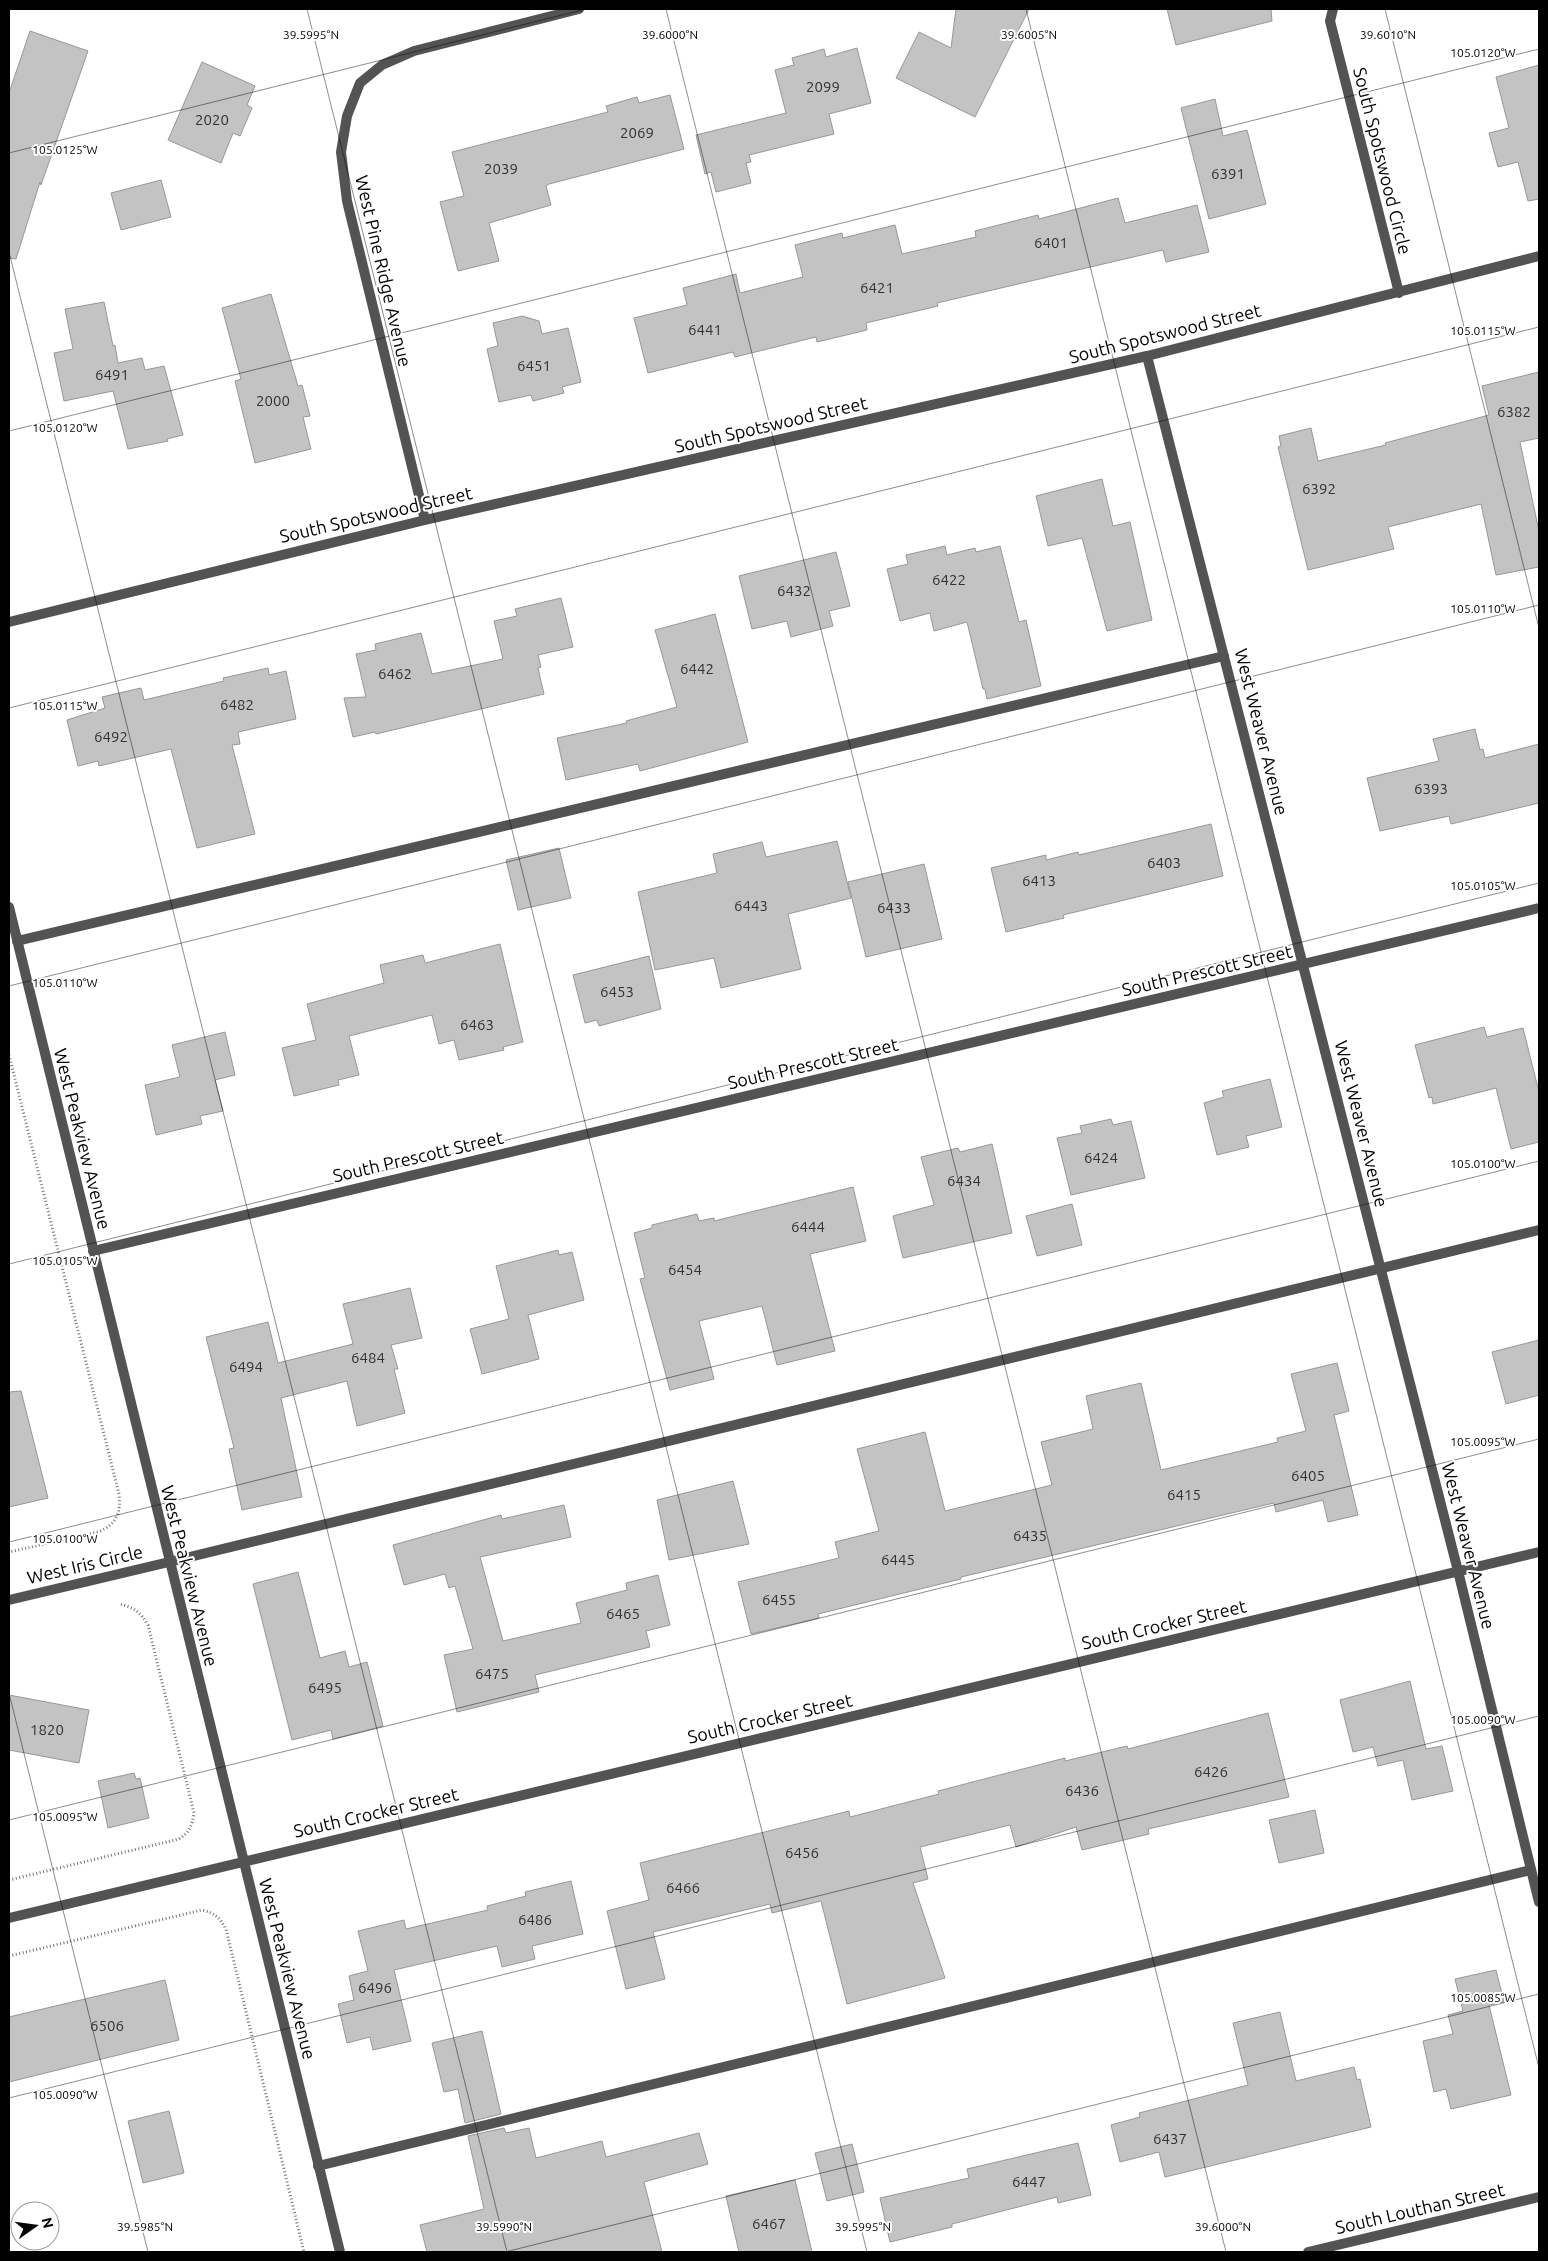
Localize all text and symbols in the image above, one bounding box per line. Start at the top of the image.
text: 39.5995°N [283,28,339,41]
text: 39.6000°N [642,28,698,41]
text: 39.6005°N [1001,28,1057,41]
text: 39.6010°N [1360,28,1416,41]
text: 105.0120°W [1450,46,1516,59]
street label: South Spotswood Circle [1350,65,1416,256]
house number: 2099 [806,78,840,95]
house number: 2020 [195,111,229,128]
house number: 2069 [620,124,654,141]
text: 105.0125°W [32,143,98,156]
house number: 2039 [484,160,518,177]
house number: 6391 [1211,165,1245,182]
street label: West Pine Ridge Avenue [352,173,416,369]
house number: 6401 [1034,234,1068,251]
house number: 6421 [860,279,894,296]
street label: South Spotswood Street [1067,299,1263,367]
house number: 6441 [688,321,722,338]
text: 105.0115°W [1450,324,1516,337]
house number: 6451 [517,357,551,374]
house number: 6491 [95,366,129,383]
house number: 2000 [256,392,290,409]
street label: South Spotswood Street [673,392,869,456]
house number: 6382 [1497,403,1531,420]
text: 105.0120°W [32,421,98,434]
house number: 6392 [1302,480,1336,497]
street label: South Spotswood Street [278,482,474,546]
house number: 6422 [932,571,966,588]
house number: 6432 [777,582,811,599]
text: 105.0110°W [1450,602,1516,615]
street label: West Weaver Avenue [1232,646,1292,817]
house number: 6442 [680,660,714,677]
house number: 6462 [378,665,412,682]
house number: 6482 [220,696,254,713]
text: 105.0115°W [32,699,98,712]
house number: 6492 [94,728,128,745]
house number: 6393 [1414,780,1448,797]
house number: 6403 [1147,854,1181,871]
house number: 6413 [1022,872,1056,889]
text: 105.0105°W [1450,879,1516,892]
house number: 6443 [734,897,768,914]
house number: 6433 [877,899,911,916]
street label: South Prescott Street [1120,941,1294,999]
text: 105.0110°W [32,976,98,989]
house number: 6453 [600,983,634,1000]
house number: 6463 [460,1016,494,1033]
street label: South Prescott Street [726,1034,900,1092]
street label: West Weaver Avenue [1332,1038,1392,1209]
street label: West Peakview Avenue [51,1046,115,1231]
street label: South Prescott Street [331,1127,505,1185]
house number: 6424 [1084,1149,1118,1166]
text: 105.0100°W [1450,1157,1516,1170]
house number: 6434 [947,1172,981,1189]
house number: 6444 [791,1218,825,1235]
text: 105.0105°W [32,1254,98,1267]
house number: 6454 [668,1261,702,1278]
house number: 6484 [351,1349,385,1366]
house number: 6494 [229,1358,263,1375]
text: 105.0095°W [1450,1435,1516,1448]
street label: West Weaver Avenue [1439,1460,1499,1631]
house number: 6405 [1291,1467,1325,1484]
street label: West Peakview Avenue [158,1483,222,1668]
house number: 6415 [1167,1486,1201,1503]
house number: 6435 [1013,1527,1047,1544]
text: 105.0100°W [32,1532,98,1545]
street label: West Iris Circle [25,1541,145,1587]
house number: 6445 [881,1551,915,1568]
house number: 6455 [762,1591,796,1608]
street label: South Crocker Street [1079,1595,1248,1653]
house number: 6465 [606,1605,640,1622]
house number: 6475 [475,1665,509,1682]
house number: 6495 [308,1679,342,1696]
street label: South Crocker Street [685,1689,854,1747]
text: 105.0090°W [1450,1713,1516,1726]
house number: 1820 [30,1721,64,1738]
house number: 6426 [1194,1763,1228,1780]
house number: 6436 [1065,1782,1099,1799]
street label: South Crocker Street [291,1783,460,1841]
text: 105.0095°W [32,1810,98,1823]
house number: 6456 [785,1844,819,1861]
street label: West Peakview Avenue [256,1876,320,2061]
house number: 6466 [666,1879,700,1896]
house number: 6486 [518,1911,552,1928]
house number: 6496 [358,1979,392,1996]
text: 105.0085°W [1450,1991,1516,2004]
house number: 6506 [90,2017,124,2034]
text: 105.0090°W [32,2088,98,2101]
house number: 6437 [1153,2130,1187,2147]
house number: 6447 [1012,2173,1046,2190]
street label: South Louthan Street [1333,2179,1506,2237]
north arrow [10,2201,60,2251]
house number: 6467 [752,2215,786,2232]
text: N [39,2216,57,2230]
text: 39.5985°N [117,2220,173,2233]
text: 39.5990°N [476,2220,532,2233]
text: 39.5995°N [835,2220,891,2233]
text: 39.6000°N [1195,2220,1251,2233]

